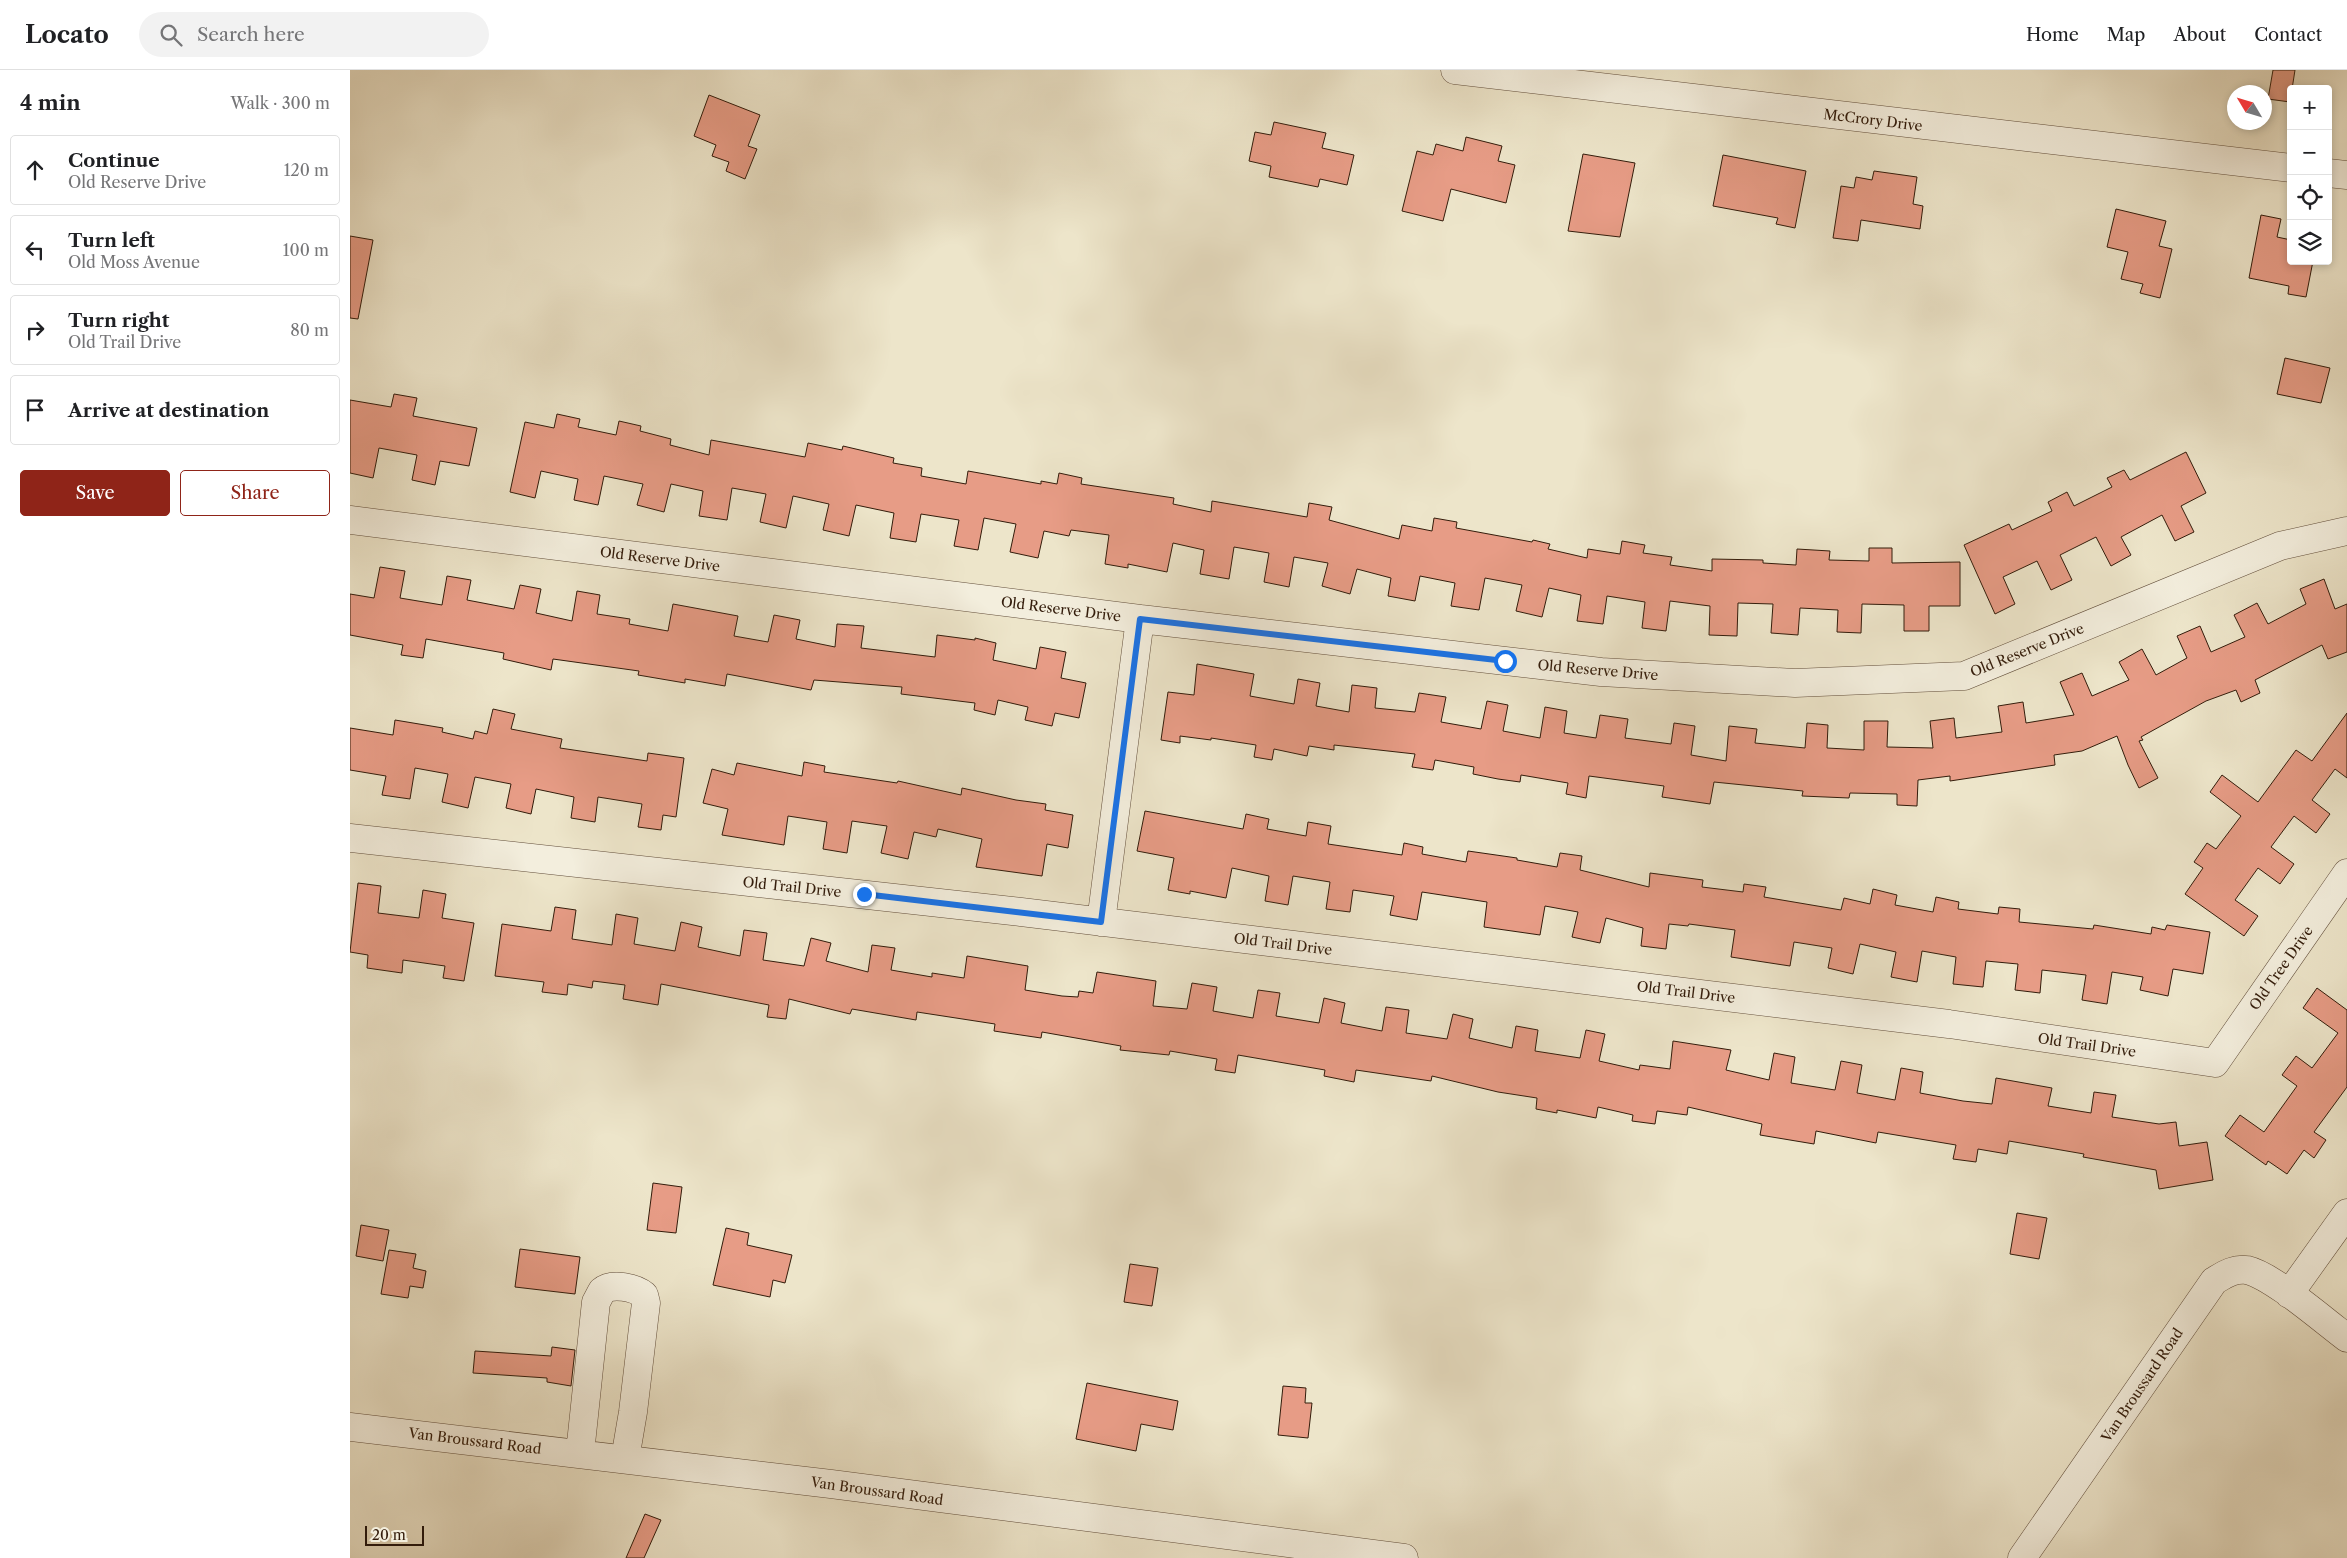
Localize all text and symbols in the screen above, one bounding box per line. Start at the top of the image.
search box [139,12,489,57]
text: Locato [25,20,109,49]
icon: search [157,21,185,49]
text: Search here [197,23,305,46]
text: Home [2026,24,2079,46]
text: Map [2107,24,2145,46]
text: About [2173,24,2226,46]
text: Contact [2254,24,2322,46]
north arrow [2227,85,2272,130]
map controls [2287,85,2332,265]
button: + [2287,85,2332,130]
text: 4 min [20,90,81,115]
text: Walk · 300 m [231,93,330,113]
street label: McCrory Drive [1822,105,1924,135]
button: − [2287,130,2332,175]
text: Continue [68,149,160,172]
icon: ahead [21,156,49,184]
text: 120 m [284,160,329,180]
text: Old Reserve Drive [68,172,206,192]
button: locate [2287,175,2332,220]
button: layers [2287,220,2332,265]
text: Turn left [68,229,155,252]
icon: left [21,236,49,264]
text: 100 m [283,240,329,260]
text: Old Moss Avenue [68,252,200,272]
text: Turn right [68,309,169,332]
icon: right [21,316,49,344]
text: 80 m [290,320,329,340]
text: Old Trail Drive [68,332,181,352]
icon: arrive [21,396,49,424]
text: Arrive at destination [68,399,269,422]
button: Save [20,470,170,516]
button: Share [180,470,330,516]
street label: Old Reserve Drive [599,543,721,575]
street label: Old Reserve Drive [1000,593,1122,625]
street label: Old Reserve Drive [1968,619,2087,681]
route start [1494,650,1517,673]
street label: Old Reserve Drive [1537,656,1659,684]
street label: Old Trail Drive [742,873,842,901]
route end [853,883,876,906]
street label: Old Tree Drive [2245,922,2317,1014]
street label: Old Trail Drive [1233,929,1333,959]
street label: Old Trail Drive [1636,977,1736,1007]
street label: Old Trail Drive [2037,1029,2137,1061]
street label: Van Broussard Road [2097,1324,2187,1446]
street label: Van Broussard Road [407,1424,543,1458]
street label: Van Broussard Road [809,1473,945,1509]
scale bar [365,1523,424,1546]
text: 20 m [372,1526,406,1544]

